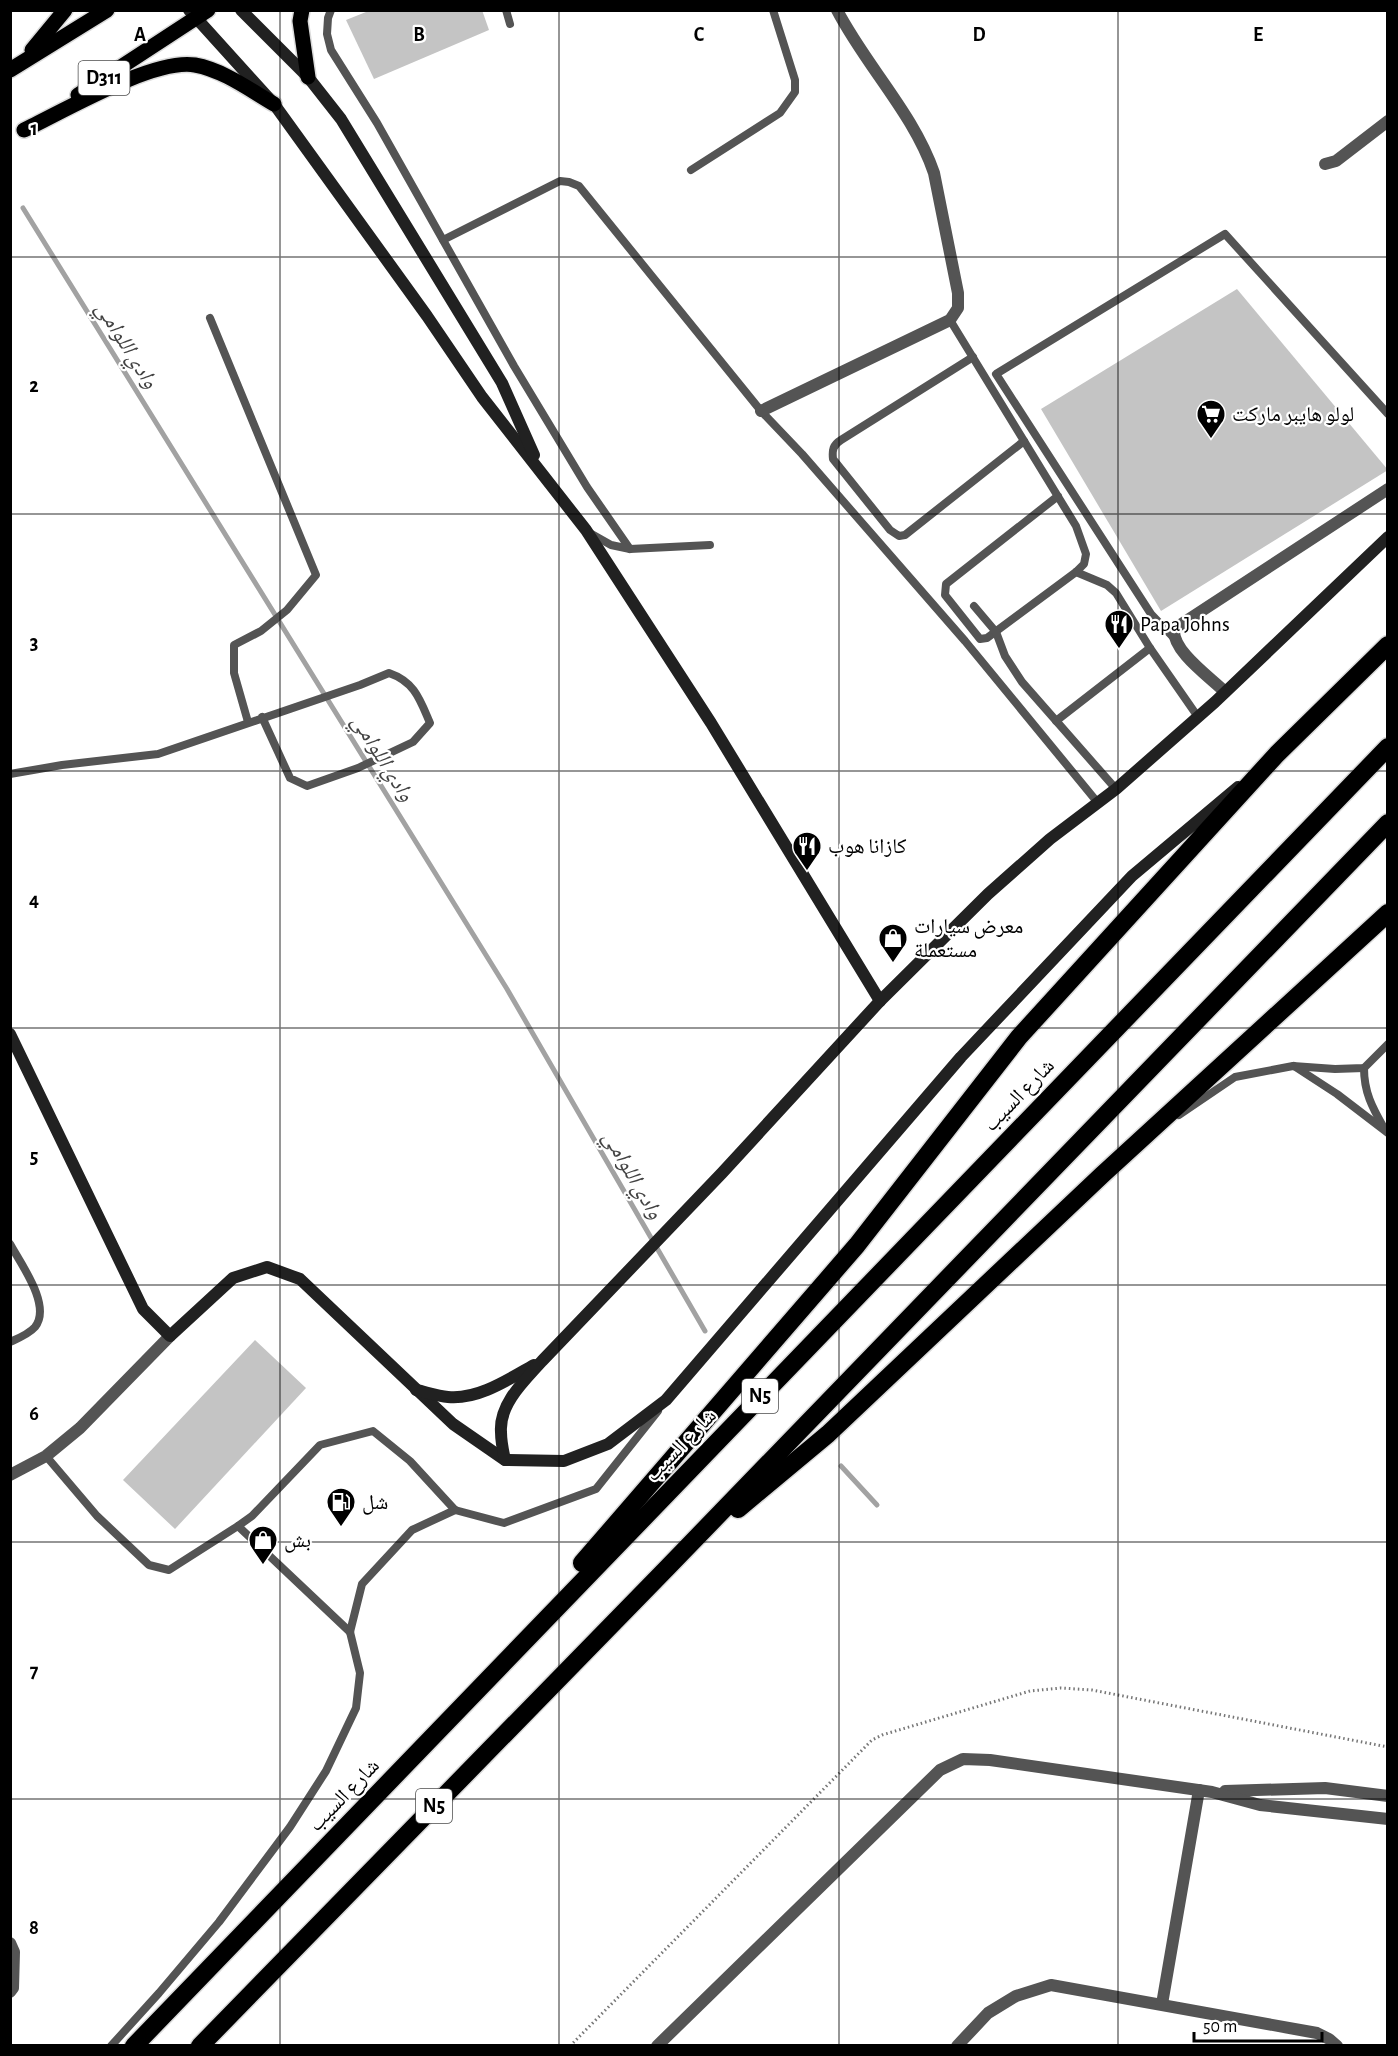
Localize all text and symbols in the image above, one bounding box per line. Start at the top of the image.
text: A [134,25,146,45]
text: B [413,25,425,45]
text: C [694,25,705,45]
text: D [972,25,986,45]
text: E [1253,25,1263,45]
road number: D311 [78,61,130,95]
text: 1 [30,119,38,139]
water label: وادي اللوامي [87,298,162,395]
text: 2 [29,376,39,396]
supermarket icon: لولو هايبر ماركت [1195,398,1227,440]
place label: لولو هايبر ماركت [1232,404,1354,425]
restaurant icon: Papa Johns [1103,608,1135,650]
place label: Papa Johns [1140,614,1230,635]
text: 3 [30,633,38,653]
water label: وادي اللوامي [343,711,418,808]
restaurant icon: كازانا هوب [791,830,823,872]
place label: كازانا هوب [828,836,907,857]
text: 4 [29,890,39,910]
place label: معرض سيارات مستعملة [914,916,1023,961]
shop icon: معرض سيارات مستعملة [877,922,909,964]
street label: شارع السيب [980,1055,1060,1137]
water label: وادي اللوامي [594,1127,667,1225]
text: 5 [30,1147,38,1167]
road number: N5 [742,1379,778,1413]
text: 6 [29,1404,39,1424]
street label: شارع السيب [642,1405,722,1487]
fuel station icon: شل [325,1486,357,1528]
place label: شل [362,1492,388,1515]
shop icon: بش [247,1524,279,1566]
place label: بش [284,1530,311,1553]
text: 7 [30,1661,39,1681]
street label: شارع السيب [305,1755,385,1837]
road number: N5 [416,1789,452,1823]
text: 8 [29,1918,39,1938]
scale bar [1194,2005,1322,2043]
text: 50 m [1203,2018,1237,2036]

